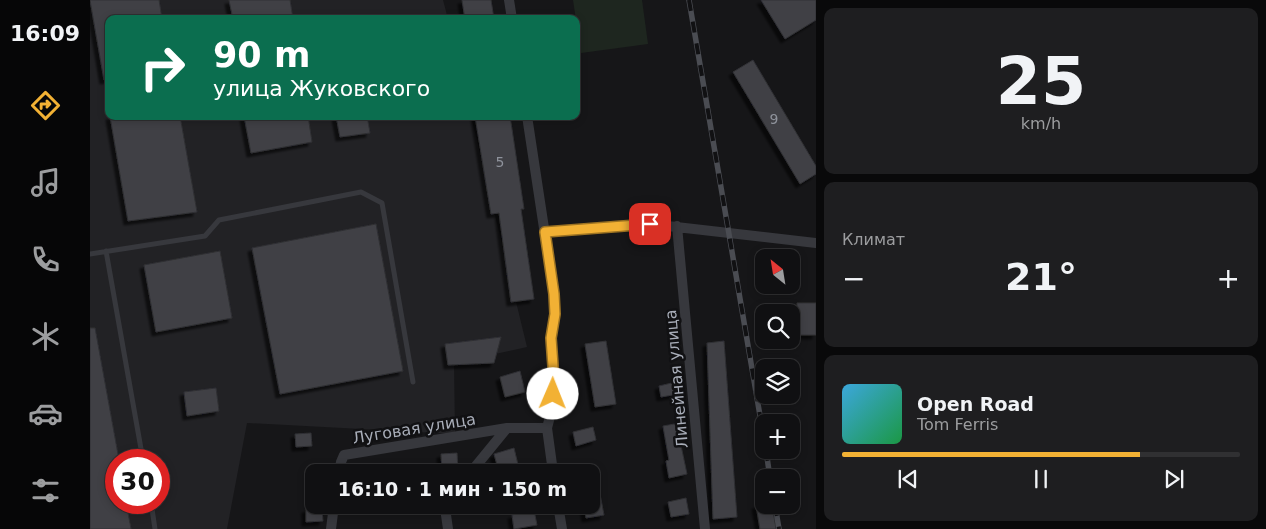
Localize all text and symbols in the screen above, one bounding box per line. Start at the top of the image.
text: 16:09 [10,21,80,46]
icon: right [130,35,195,100]
text: 90 m [213,35,310,75]
text: 25 [996,44,1086,119]
text: улица Жуковского [213,76,430,101]
icon: directions [28,88,63,123]
house number: 9 [770,111,778,127]
text: km/h [1021,114,1061,133]
house number: 5 [496,154,504,170]
icon: music [28,165,63,200]
pin [629,203,671,245]
icon: arrive [636,210,664,238]
text: Климат [842,230,905,249]
icon: phone [28,242,63,277]
north arrow [755,249,800,294]
map controls [755,249,800,514]
text: 21° [1005,255,1077,299]
text: − [842,262,865,295]
text: + [1217,262,1240,295]
button: search [755,304,800,349]
street label: Линейная улица [661,309,692,449]
icon: climate [28,319,63,354]
button: layers [755,359,800,404]
position arrow [526,367,578,419]
text: Open Road [917,393,1034,415]
icon: car [28,396,63,431]
street label: Луговая улица [351,409,477,448]
button: + [755,414,800,459]
text: Tom Ferris [917,415,998,434]
speed limit sign: 30 [105,449,170,514]
icon: previous [894,465,922,493]
icon: pause [1027,465,1055,493]
icon: next [1160,465,1188,493]
button: − [755,469,800,514]
icon: filters [28,473,63,508]
text: 16:10 · 1 мин · 150 m [338,478,567,500]

